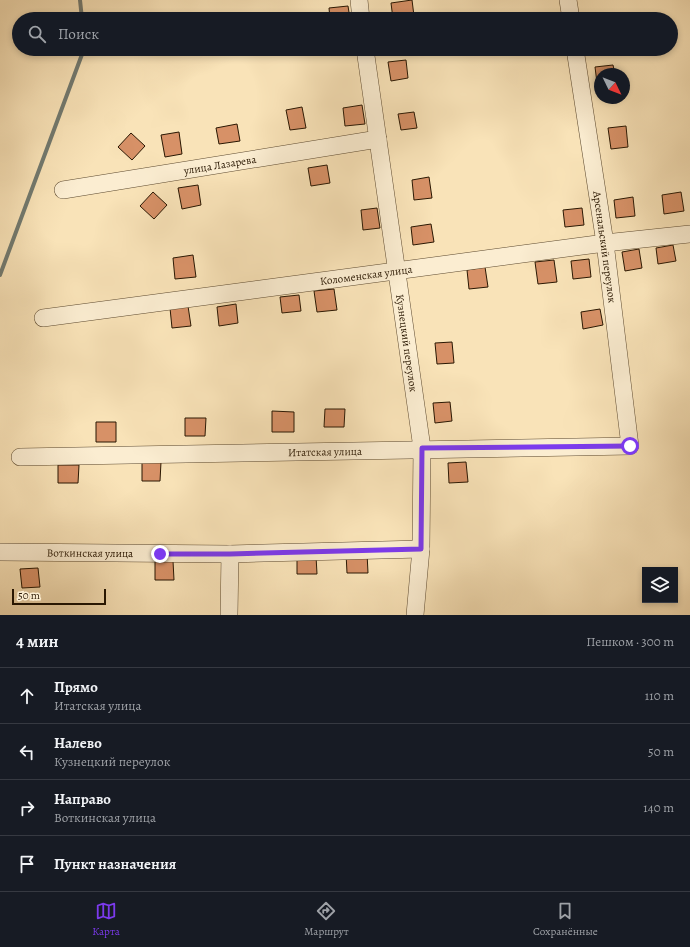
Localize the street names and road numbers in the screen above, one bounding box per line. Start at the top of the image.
street label: улица Лазарева [182,152,258,179]
street label: Арсенальский переулок [589,189,620,304]
street label: Коломенская улица [319,262,414,289]
street label: Кузнецкий переулок [392,293,421,393]
street label: Итатская улица [288,444,363,460]
street label: Воткинская улица [47,545,134,561]

